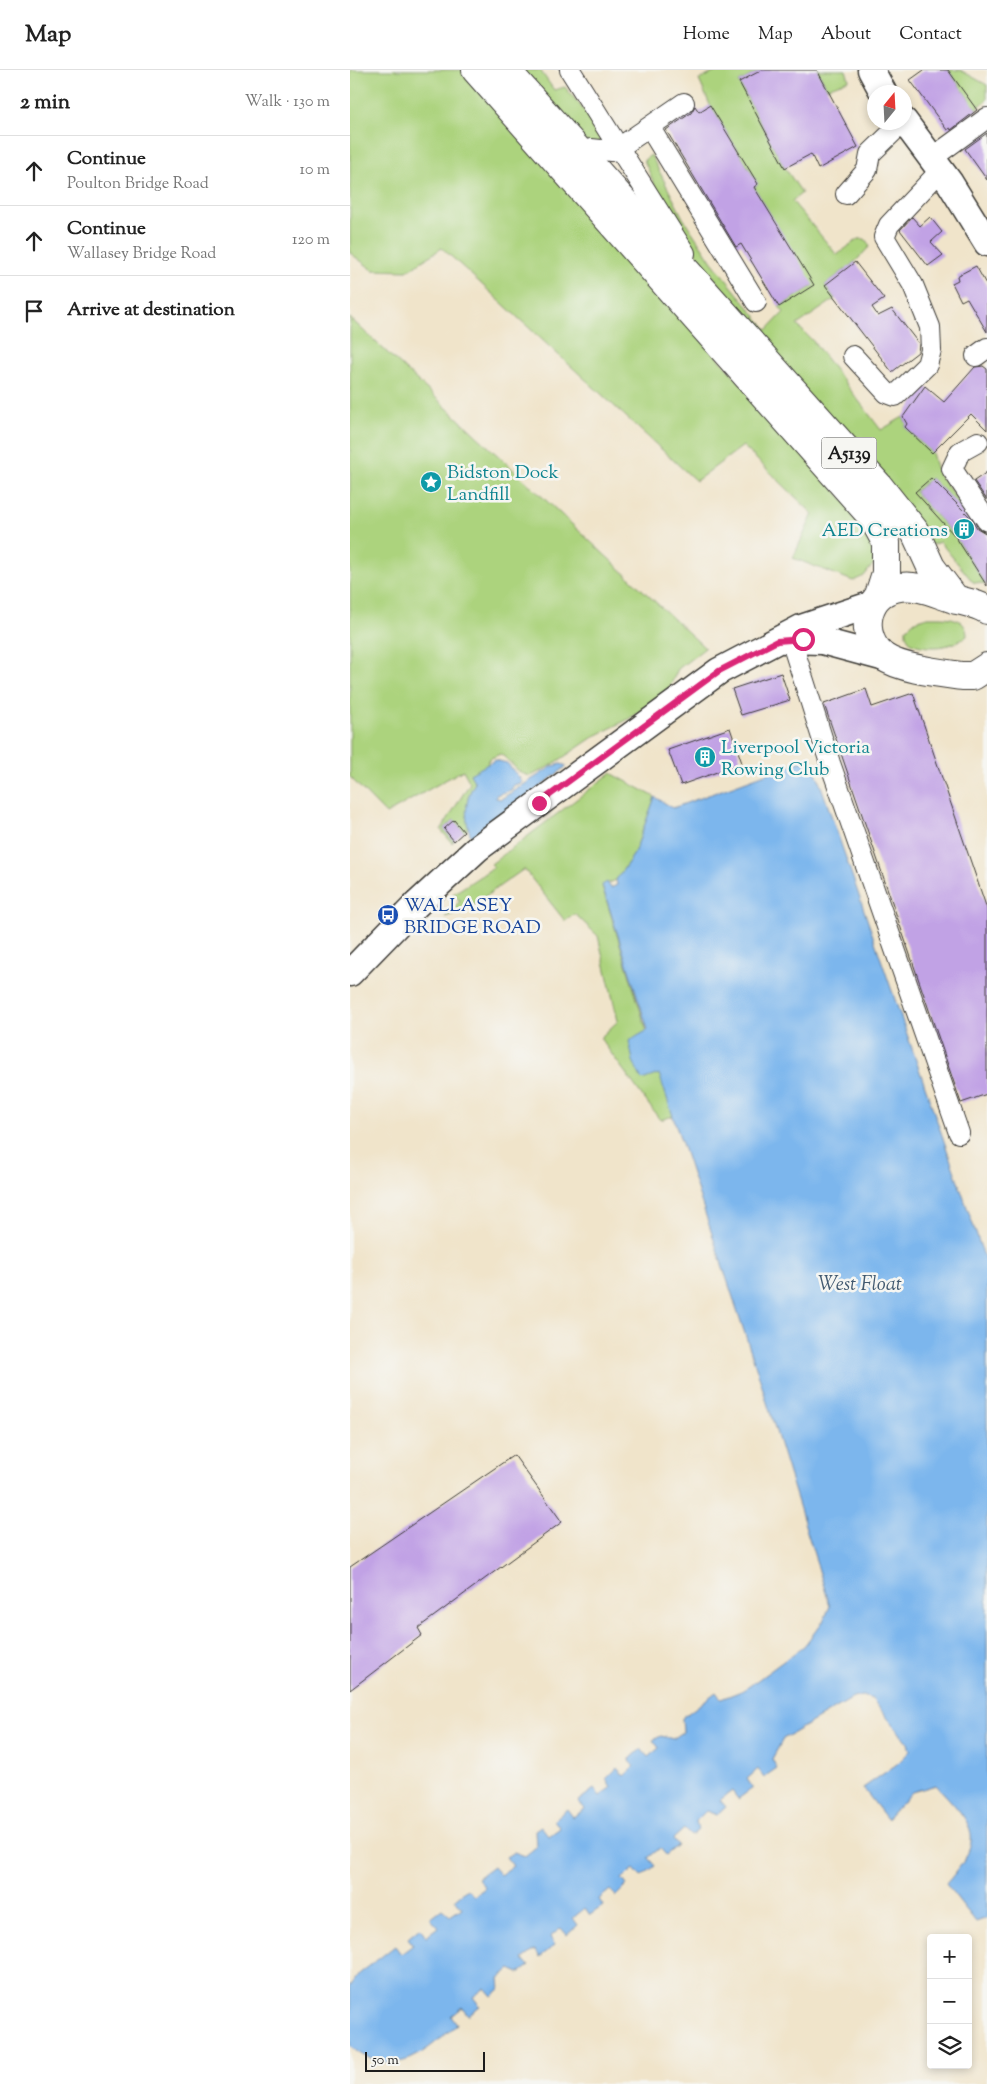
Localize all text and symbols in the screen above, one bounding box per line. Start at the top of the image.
text: Map [25,18,71,52]
text: Home [683,22,730,48]
text: Map [758,22,793,48]
text: About [821,22,871,48]
text: Contact [899,22,962,48]
north arrow [867,85,912,130]
text: 2 min [20,88,70,118]
text: Walk · 130 m [245,91,330,114]
text: Continue [67,146,146,173]
icon: ahead [20,157,48,185]
text: 10 m [300,159,330,182]
text: Poulton Bridge Road [67,173,209,196]
text: Continue [67,216,146,243]
icon: ahead [20,227,48,255]
text: 120 m [292,229,330,252]
text: Wallasey Bridge Road [67,243,216,266]
icon: arrive [20,297,48,325]
text: Arrive at destination [67,297,235,324]
road number: A5139 [822,438,876,468]
place label: Bidston Dock Landfill [447,460,560,509]
place icon: Bidston Dock Landfill [419,470,443,494]
building icon: AED Creations [952,517,976,541]
place label: AED Creations [822,518,948,545]
route start [792,628,815,651]
place label: Liverpool Victoria Rowing Club [721,735,870,784]
building icon: Liverpool Victoria Rowing Club [693,745,717,769]
route end [528,792,551,815]
place label: WALLASEY BRIDGE ROAD [404,893,541,942]
bus stop icon: WALLASEY BRIDGE ROAD [376,903,400,927]
water label: West Float [818,1271,902,1300]
map controls [927,1934,972,2069]
button: + [927,1934,972,1979]
button: − [927,1979,972,2024]
button: layers [927,2024,972,2069]
scale bar [365,2049,485,2072]
text: 50 m [372,2051,399,2071]

